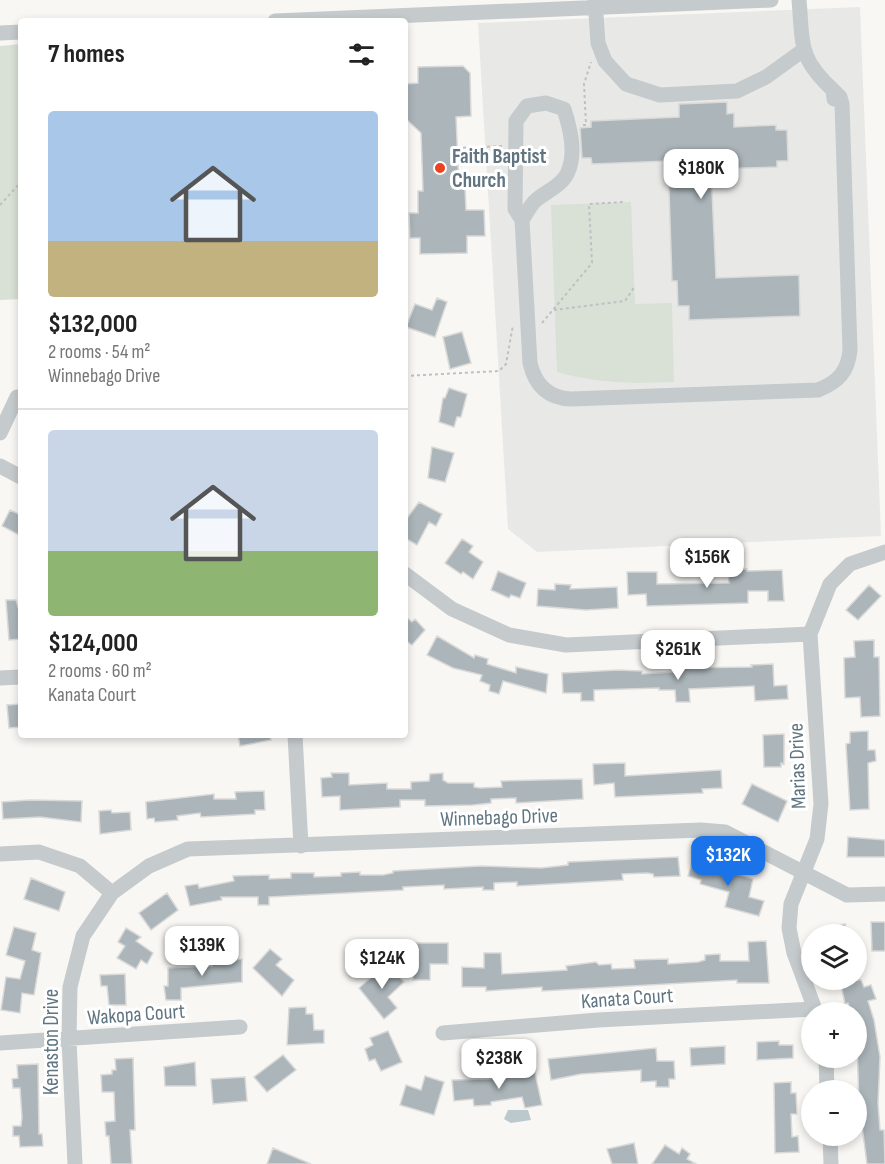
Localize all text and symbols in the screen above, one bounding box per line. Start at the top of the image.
icon: filters [345,38,378,71]
text: 7 homes [48,39,125,70]
place label: Faith Baptist Church [452,144,546,193]
pin: $180K [659,149,743,200]
icon: home [159,150,267,258]
text: $180K [678,156,724,180]
marker: Faith Baptist Church [433,161,447,175]
text: $132,000 [48,309,137,340]
text: 2 rooms · 54 m² [48,340,150,364]
text: Winnebago Drive [48,364,160,388]
icon: home [159,469,267,577]
pin: $156K [665,538,749,589]
text: $156K [684,545,730,569]
text: $124,000 [48,628,138,659]
pin: $261K [636,630,720,681]
text: $261K [655,637,701,661]
text: 2 rooms · 60 m² [48,659,152,683]
text: Kanata Court [48,683,136,707]
street label: Marias Drive [784,723,811,809]
street label: Winnebago Drive [440,803,558,832]
pin: $132K [686,836,770,887]
text: $132K [705,843,751,867]
map controls [801,924,867,1146]
button: layers [801,924,867,990]
pin: $139K [160,926,244,977]
text: $139K [179,933,225,957]
pin: $124K [340,939,424,990]
text: $124K [359,946,405,970]
street label: Kanata Court [580,983,674,1014]
street label: Kenaston Drive [39,989,64,1095]
street label: Wakopa Court [86,999,186,1030]
button: + [801,1002,867,1068]
pin: $238K [457,1039,541,1090]
text: $238K [475,1046,523,1070]
button: − [801,1080,867,1146]

